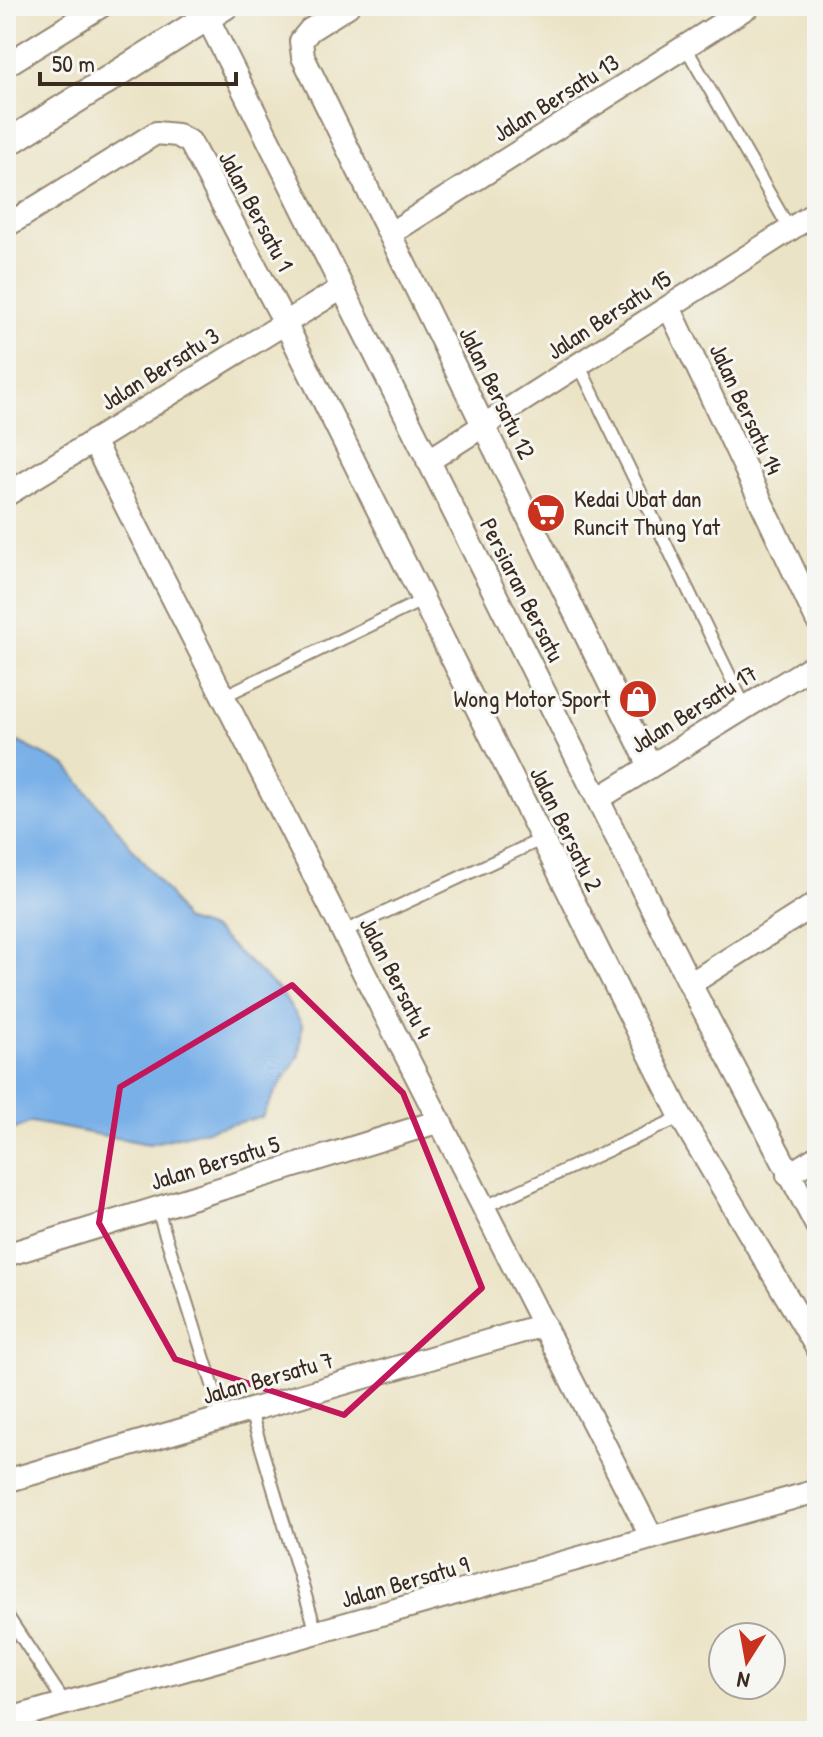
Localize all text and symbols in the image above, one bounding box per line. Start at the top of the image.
scale bar [40,36,236,86]
street label: Jalan Bersatu 13 [486,46,625,149]
text: 50 m [52,47,95,79]
street label: Jalan Bersatu 1 [212,145,302,276]
street label: Jalan Bersatu 15 [540,262,677,366]
street label: Jalan Bersatu 3 [94,319,225,417]
street label: Jalan Bersatu 12 [452,321,544,464]
street label: Jalan Bersatu 14 [703,338,791,479]
place label: Kedai Ubat dan Runcit Thung Yat [574,482,721,542]
supermarket icon: Kedai Ubat dan Runcit Thung Yat [525,492,567,534]
street label: Persiaran Bersatu [473,512,573,667]
street label: Jalan Bersatu 17 [624,656,763,760]
shop icon: Wong Motor Sport [617,678,659,720]
place label: Wong Motor Sport [453,682,611,714]
street label: Jalan Bersatu 2 [523,761,611,896]
street label: Jalan Bersatu 4 [353,911,441,1044]
street label: Jalan Bersatu 5 [146,1127,283,1197]
street label: Jalan Bersatu 7 [198,1343,337,1411]
street label: Jalan Bersatu 9 [337,1547,473,1615]
north arrow [707,1621,787,1701]
text: N [734,1665,752,1696]

